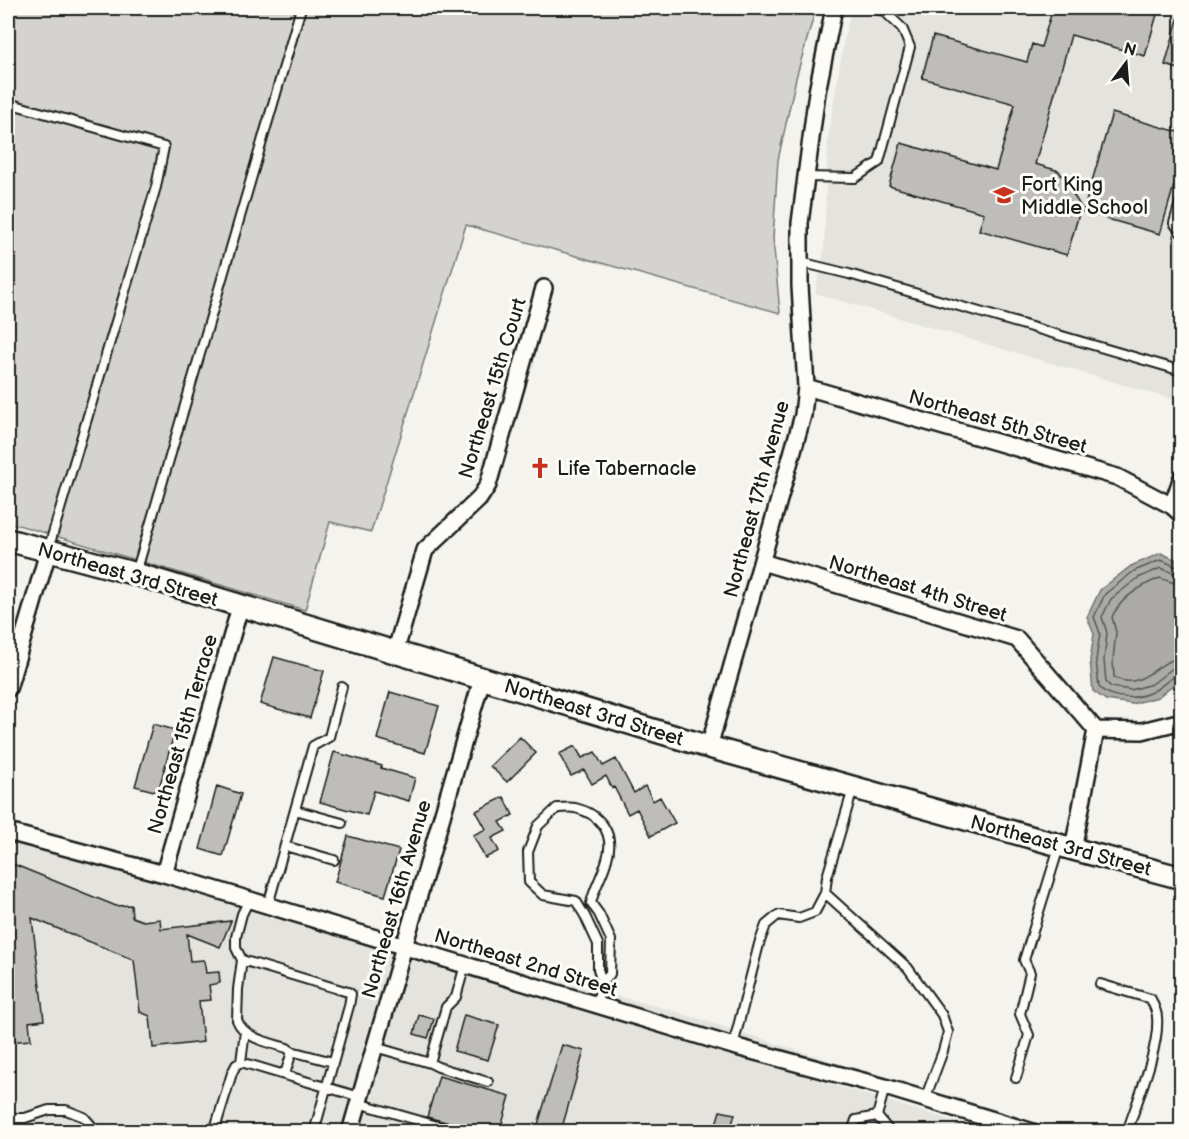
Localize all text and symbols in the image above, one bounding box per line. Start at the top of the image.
north arrow [1096,33,1156,93]
text: N [1121,39,1138,61]
place label: Fort King Middle School [1021,173,1148,220]
school or university icon: Fort King Middle School [992,183,1016,207]
street label: Northeast 15th Court [454,295,532,481]
street label: Northeast 5th Street [906,385,1090,459]
street label: Northeast 17th Avenue [719,398,795,600]
church icon: Life Tabernacle [528,456,552,480]
place label: Life Tabernacle [557,457,696,481]
street label: Northeast 3rd Street [35,538,221,612]
street label: Northeast 4th Street [826,550,1010,627]
street label: Northeast 15th Terrace [143,632,223,837]
street label: Northeast 3rd Street [501,674,686,752]
street label: Northeast 16th Avenue [357,797,437,1001]
street label: Northeast 3rd Street [968,810,1154,882]
street label: Northeast 2nd Street [431,924,620,1002]

